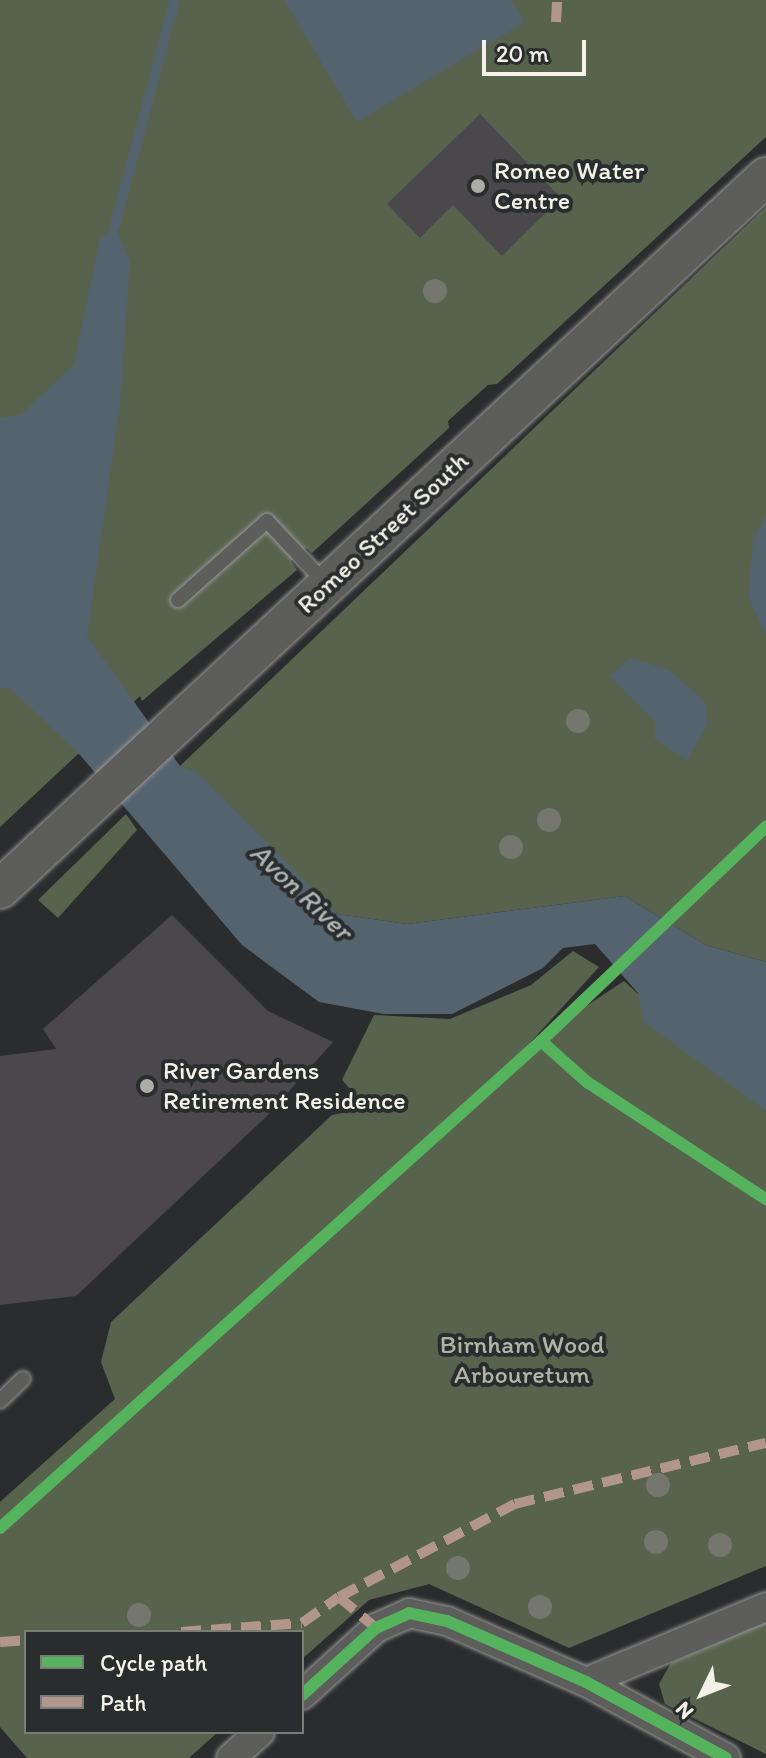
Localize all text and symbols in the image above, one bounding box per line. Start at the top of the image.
scale bar [486,24,590,74]
text: 20 m [496,39,549,68]
place label: Romeo Water Centre [494,155,643,216]
marker: Romeo Water Centre [469,177,487,195]
street label: Romeo Street South [291,446,475,620]
water label: Avon River [244,836,360,946]
place label: River Gardens Retirement Residence [163,1055,406,1116]
marker: River Gardens Retirement Residence [138,1077,156,1095]
park label: Birnham Wood Arbouretum [440,1329,604,1390]
legend [24,1630,304,1734]
text: Cycle path [100,1648,207,1677]
north arrow [662,1654,742,1734]
text: Path [100,1688,147,1717]
text: N [669,1696,699,1725]

